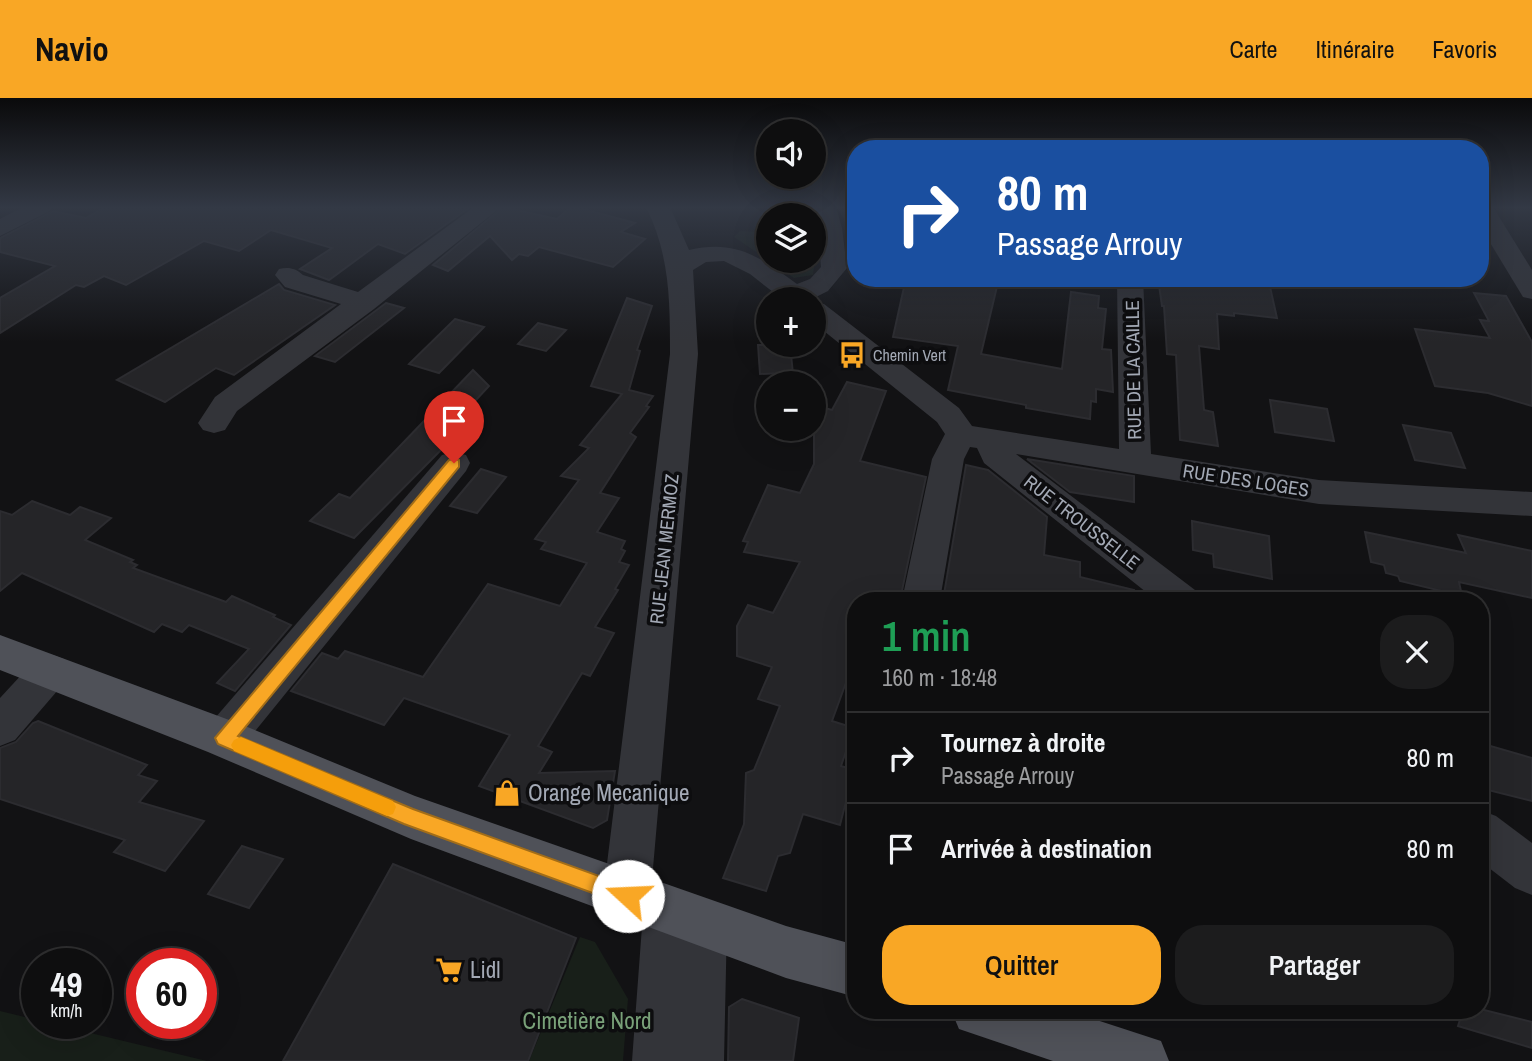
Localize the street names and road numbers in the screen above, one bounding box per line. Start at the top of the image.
street label: RUE DE LA CAILLE [1119,300,1147,440]
street label: RUE DES LOGES [1181,457,1311,503]
street label: RUE TROUSSELLE [1019,469,1145,575]
street label: RUE JEAN MERMOZ [643,472,685,625]

